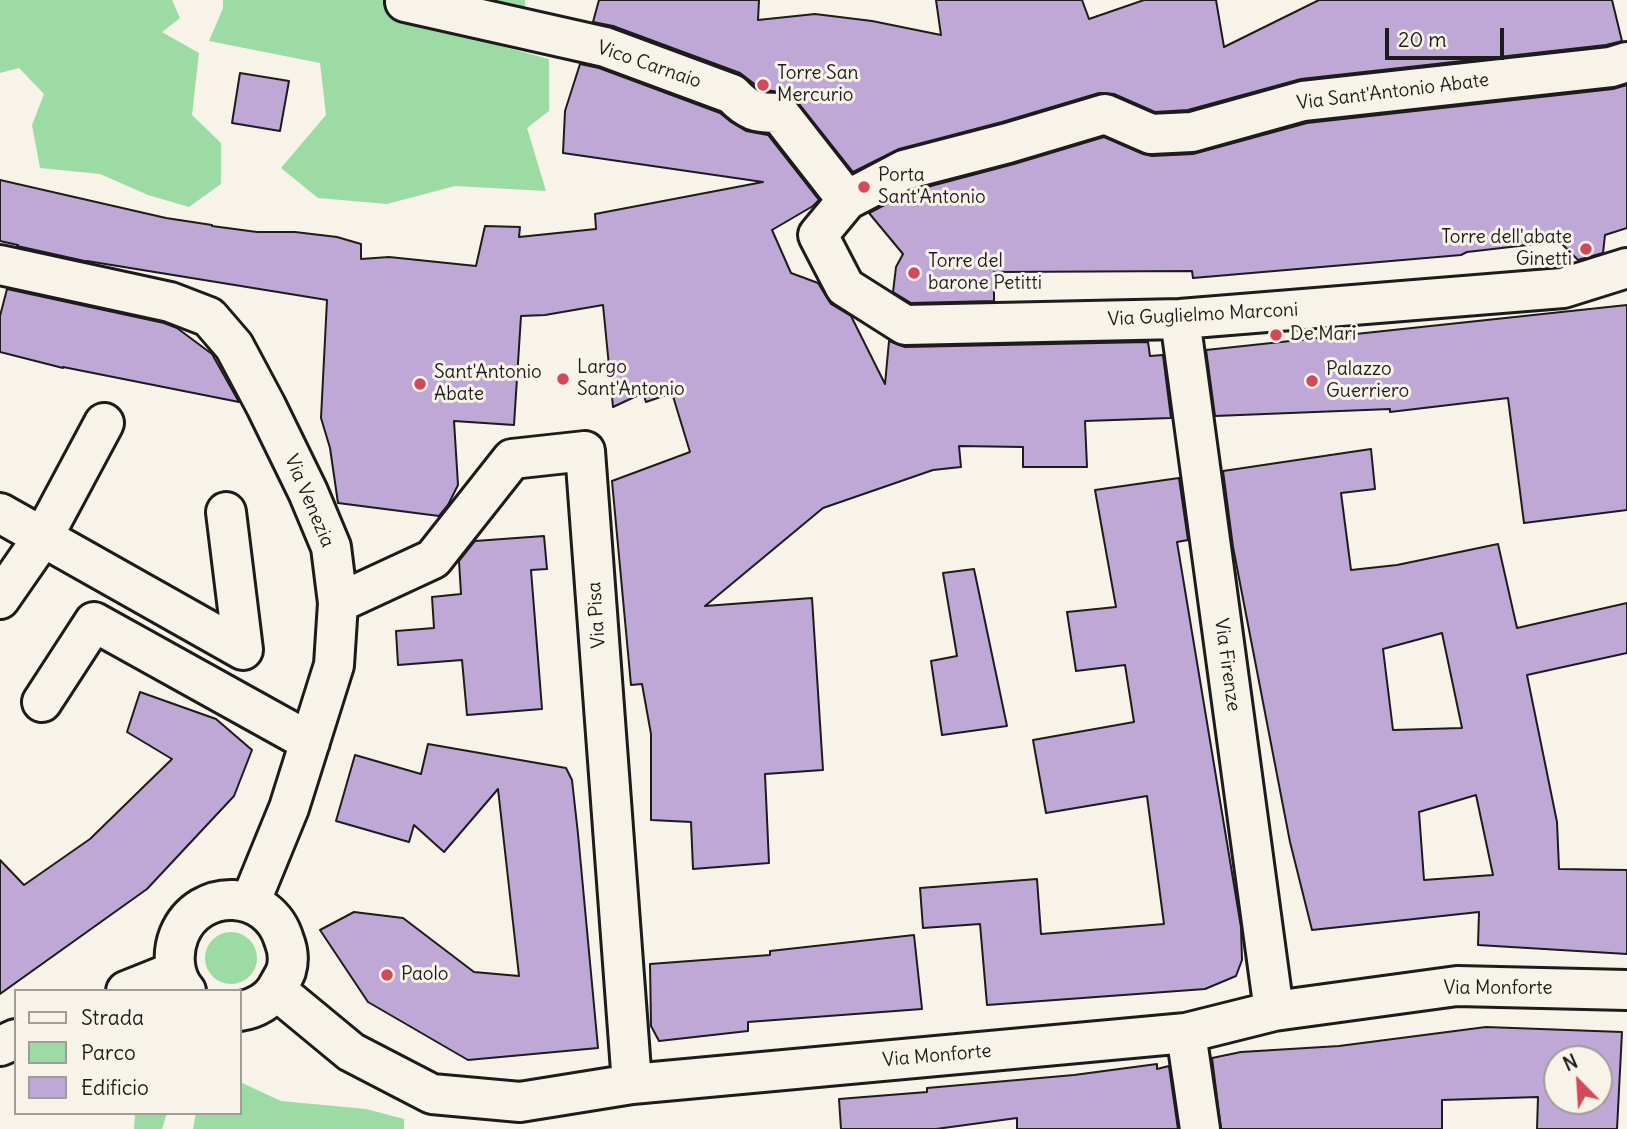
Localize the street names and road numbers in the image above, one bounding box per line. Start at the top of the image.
street label: Vico Carnaio [594,37,704,93]
street label: Via Sant'Antonio Abate [1296,69,1490,115]
street label: Via Guglielmo Marconi [1107,299,1299,331]
street label: Via Venezia [279,451,339,551]
street label: Via Pisa [583,581,611,649]
street label: Via Firenze [1209,617,1245,713]
street label: Via Monforte [1443,978,1553,1000]
street label: Via Monforte [882,1040,992,1072]

